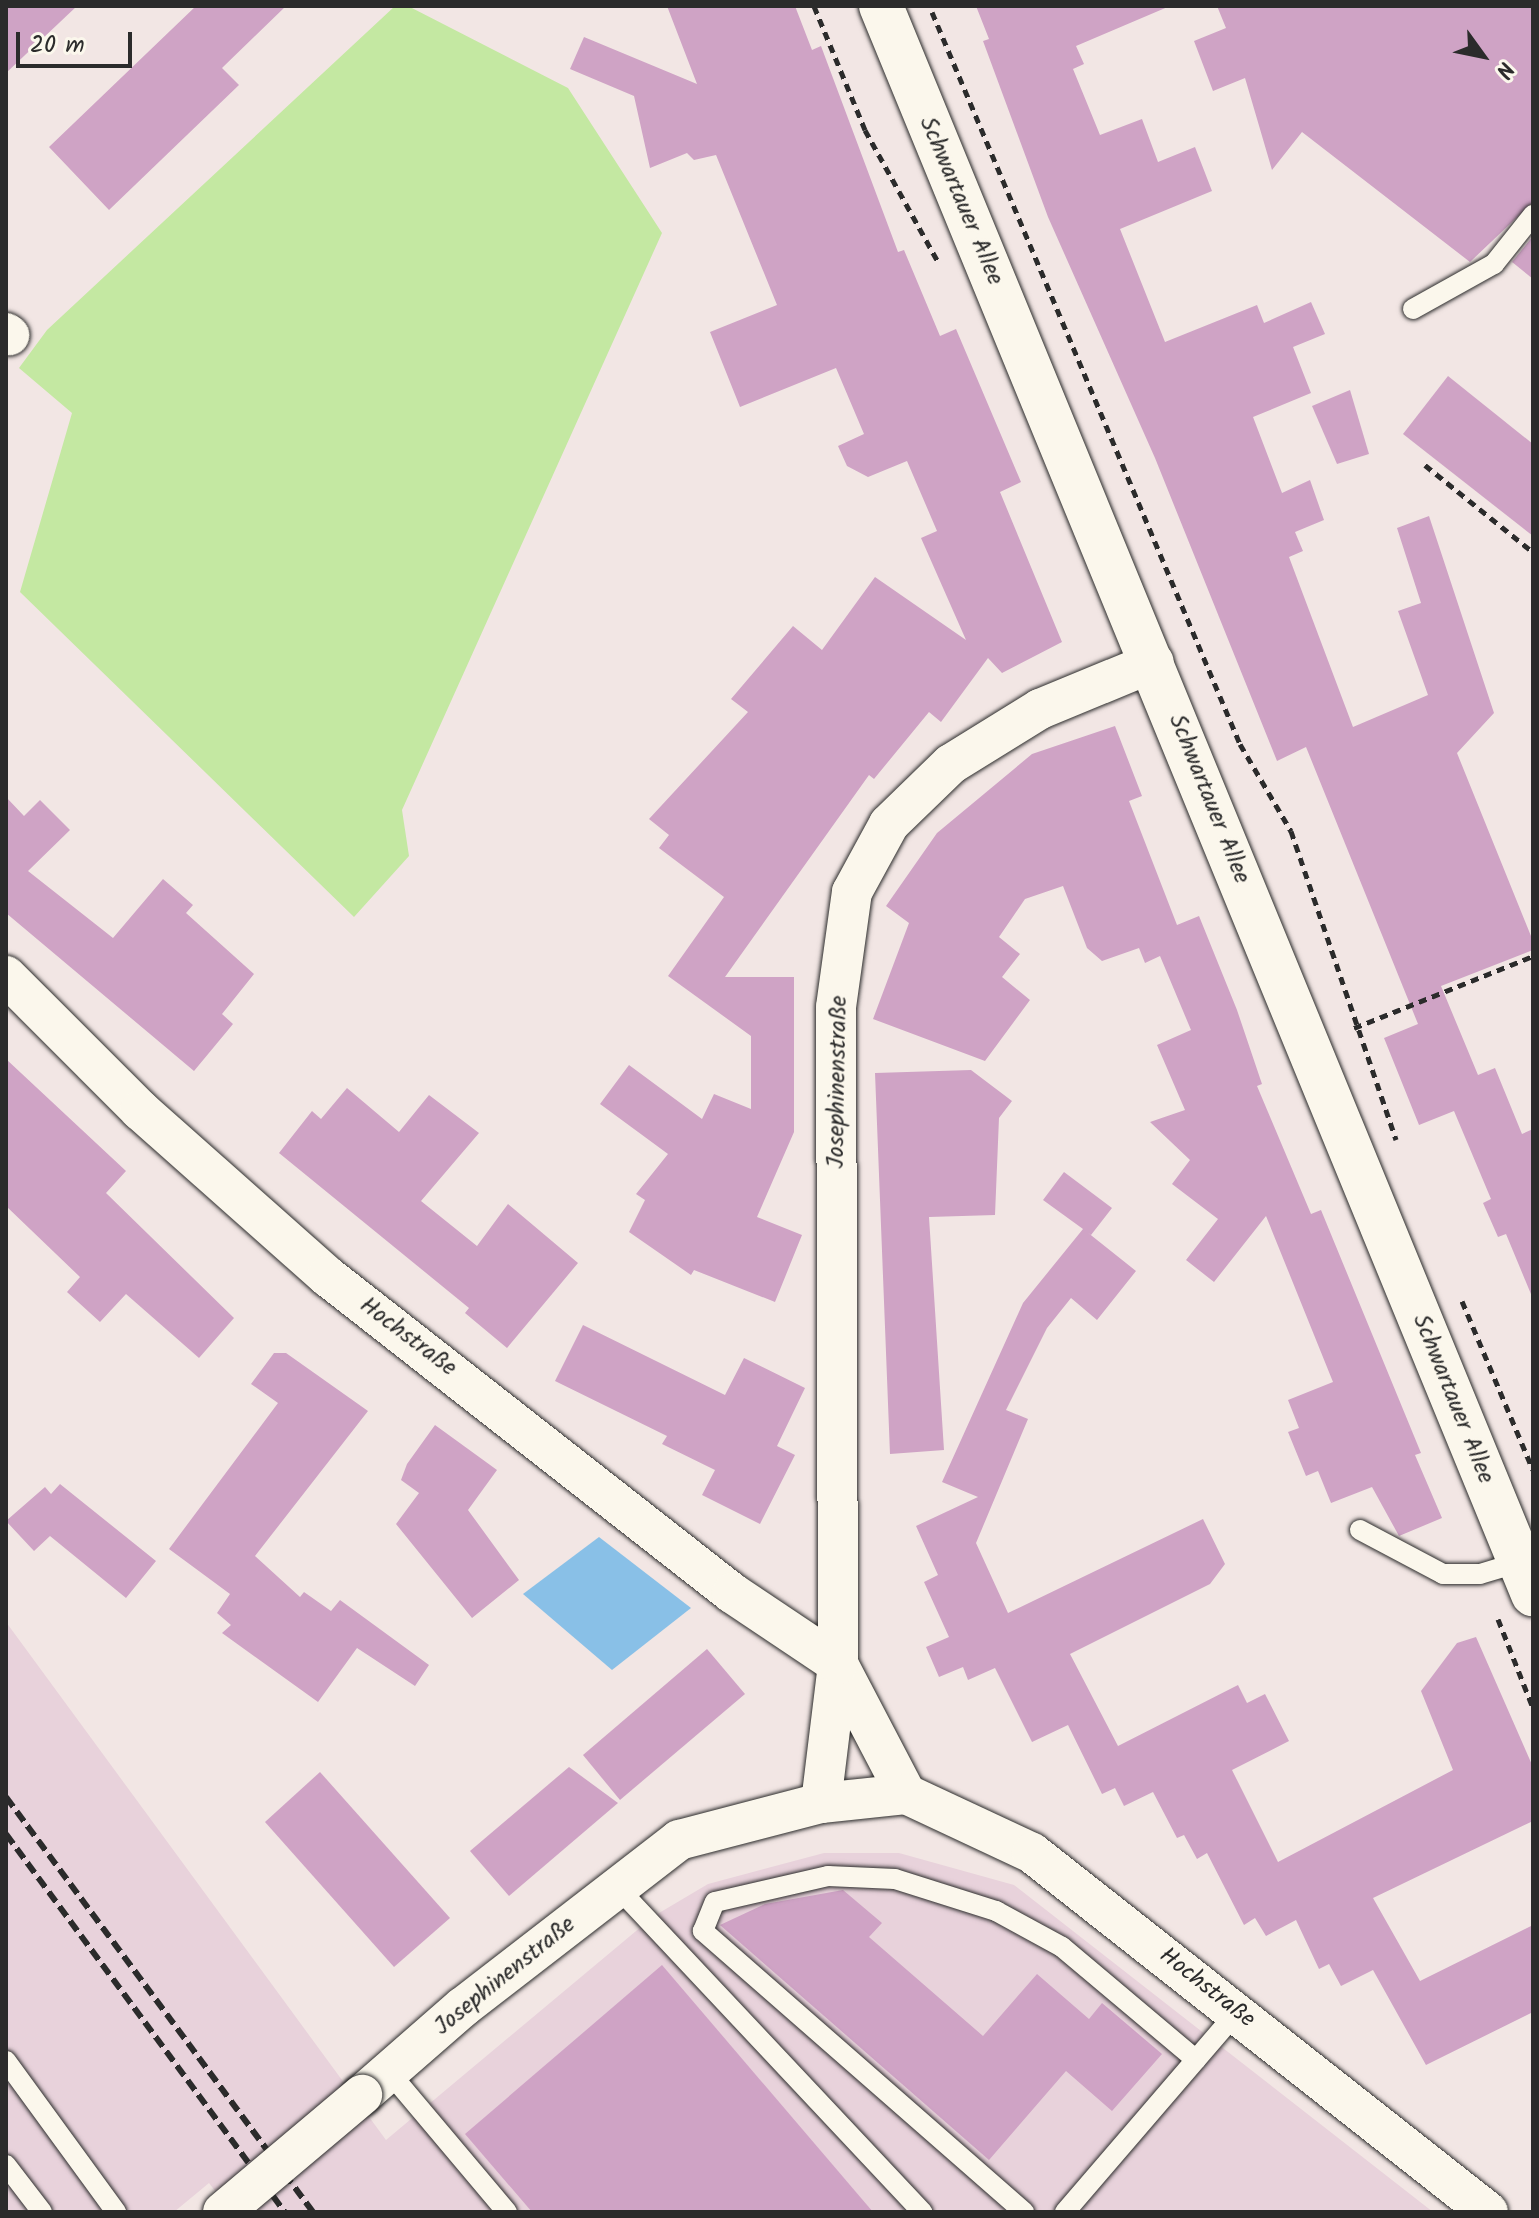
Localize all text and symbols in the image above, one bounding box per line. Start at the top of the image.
scale bar [20,16,136,66]
north arrow [1443,16,1523,96]
text: 20 m [30,26,85,65]
text: N [1485,54,1522,85]
street label: Schwartauer Allee [913,113,1009,289]
street label: Schwartauer Allee [1162,710,1256,888]
street label: Josephinenstraße [822,995,854,1169]
street label: Hochstraße [354,1291,462,1383]
street label: Schwartauer Allee [1406,1310,1500,1488]
street label: Josephinenstraße [429,1910,581,2042]
street label: Hochstraße [1153,1942,1261,2034]

